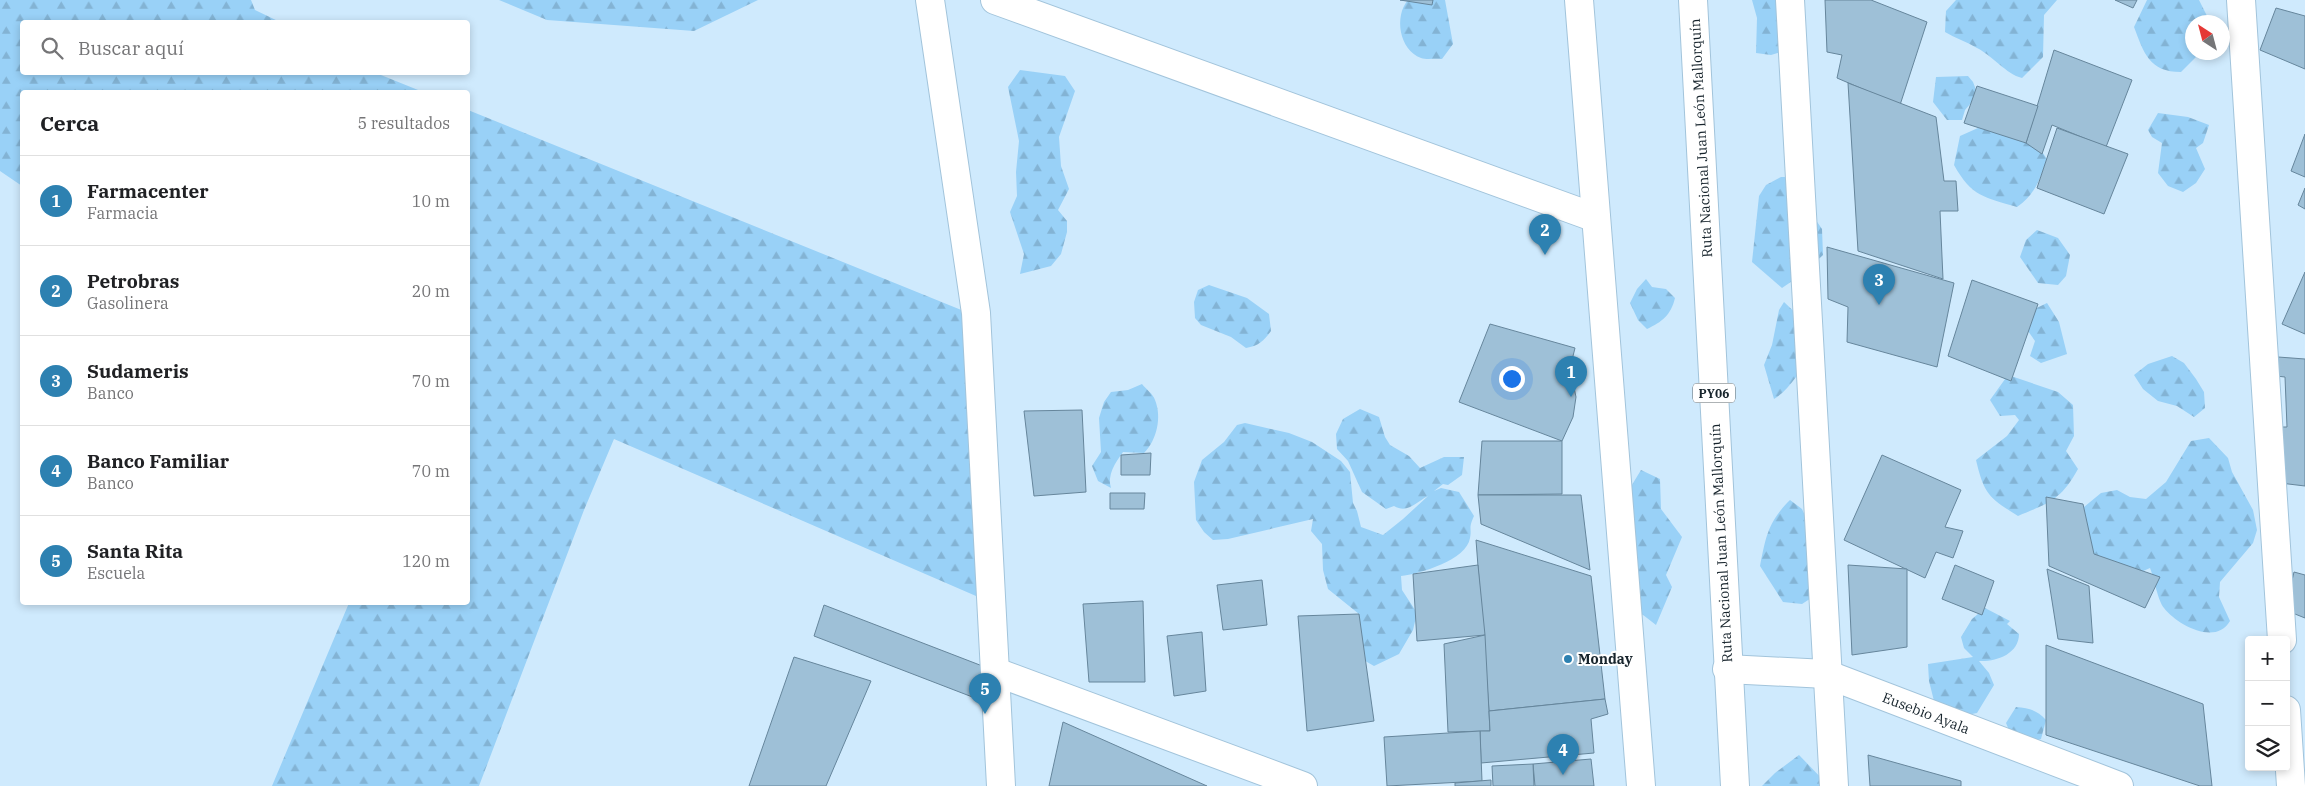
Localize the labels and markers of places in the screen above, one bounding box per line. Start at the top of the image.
pin: 2 [1529,214,1561,255]
pin: 3 [1863,264,1895,305]
pin: 1 [1555,356,1587,397]
place label: Monday [1578,650,1633,668]
marker: Monday [1562,653,1574,665]
pin: 5 [969,673,1001,714]
pin: 4 [1547,734,1579,775]

